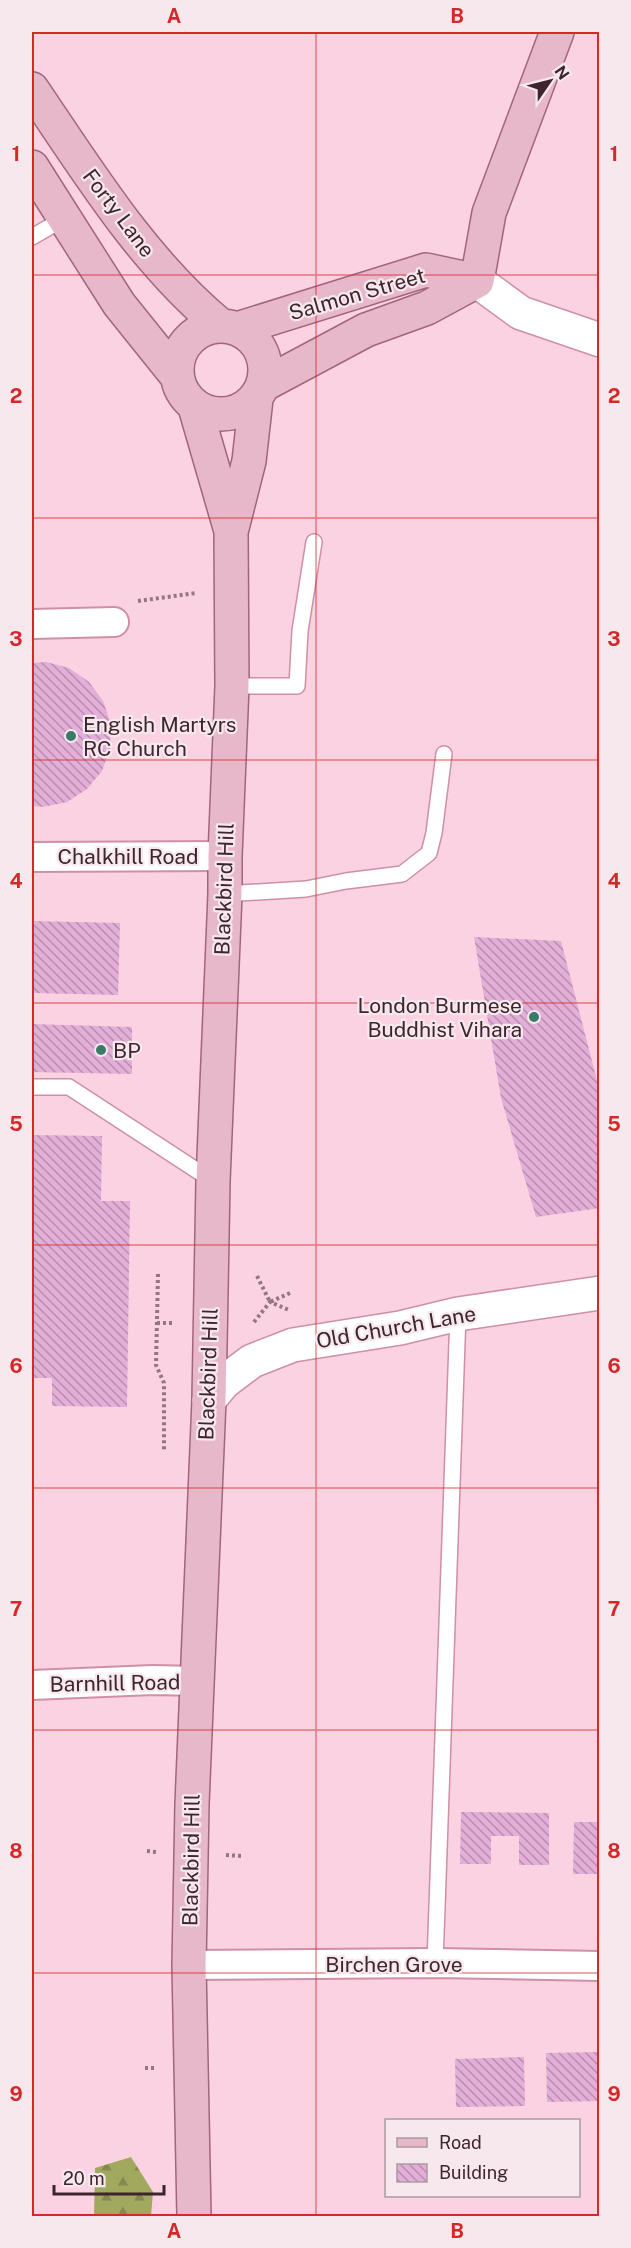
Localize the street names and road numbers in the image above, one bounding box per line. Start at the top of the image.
street label: Forty Lane [78,164,160,262]
street label: Salmon Street [286,263,428,325]
street label: Blackbird Hill [209,822,239,956]
street label: Chalkhill Road [58,844,198,869]
street label: Old Church Lane [314,1301,478,1353]
street label: Blackbird Hill [193,1307,223,1441]
street label: Barnhill Road [49,1669,181,1697]
street label: Blackbird Hill [177,1794,205,1926]
street label: Birchen Grove [325,1952,463,1977]

